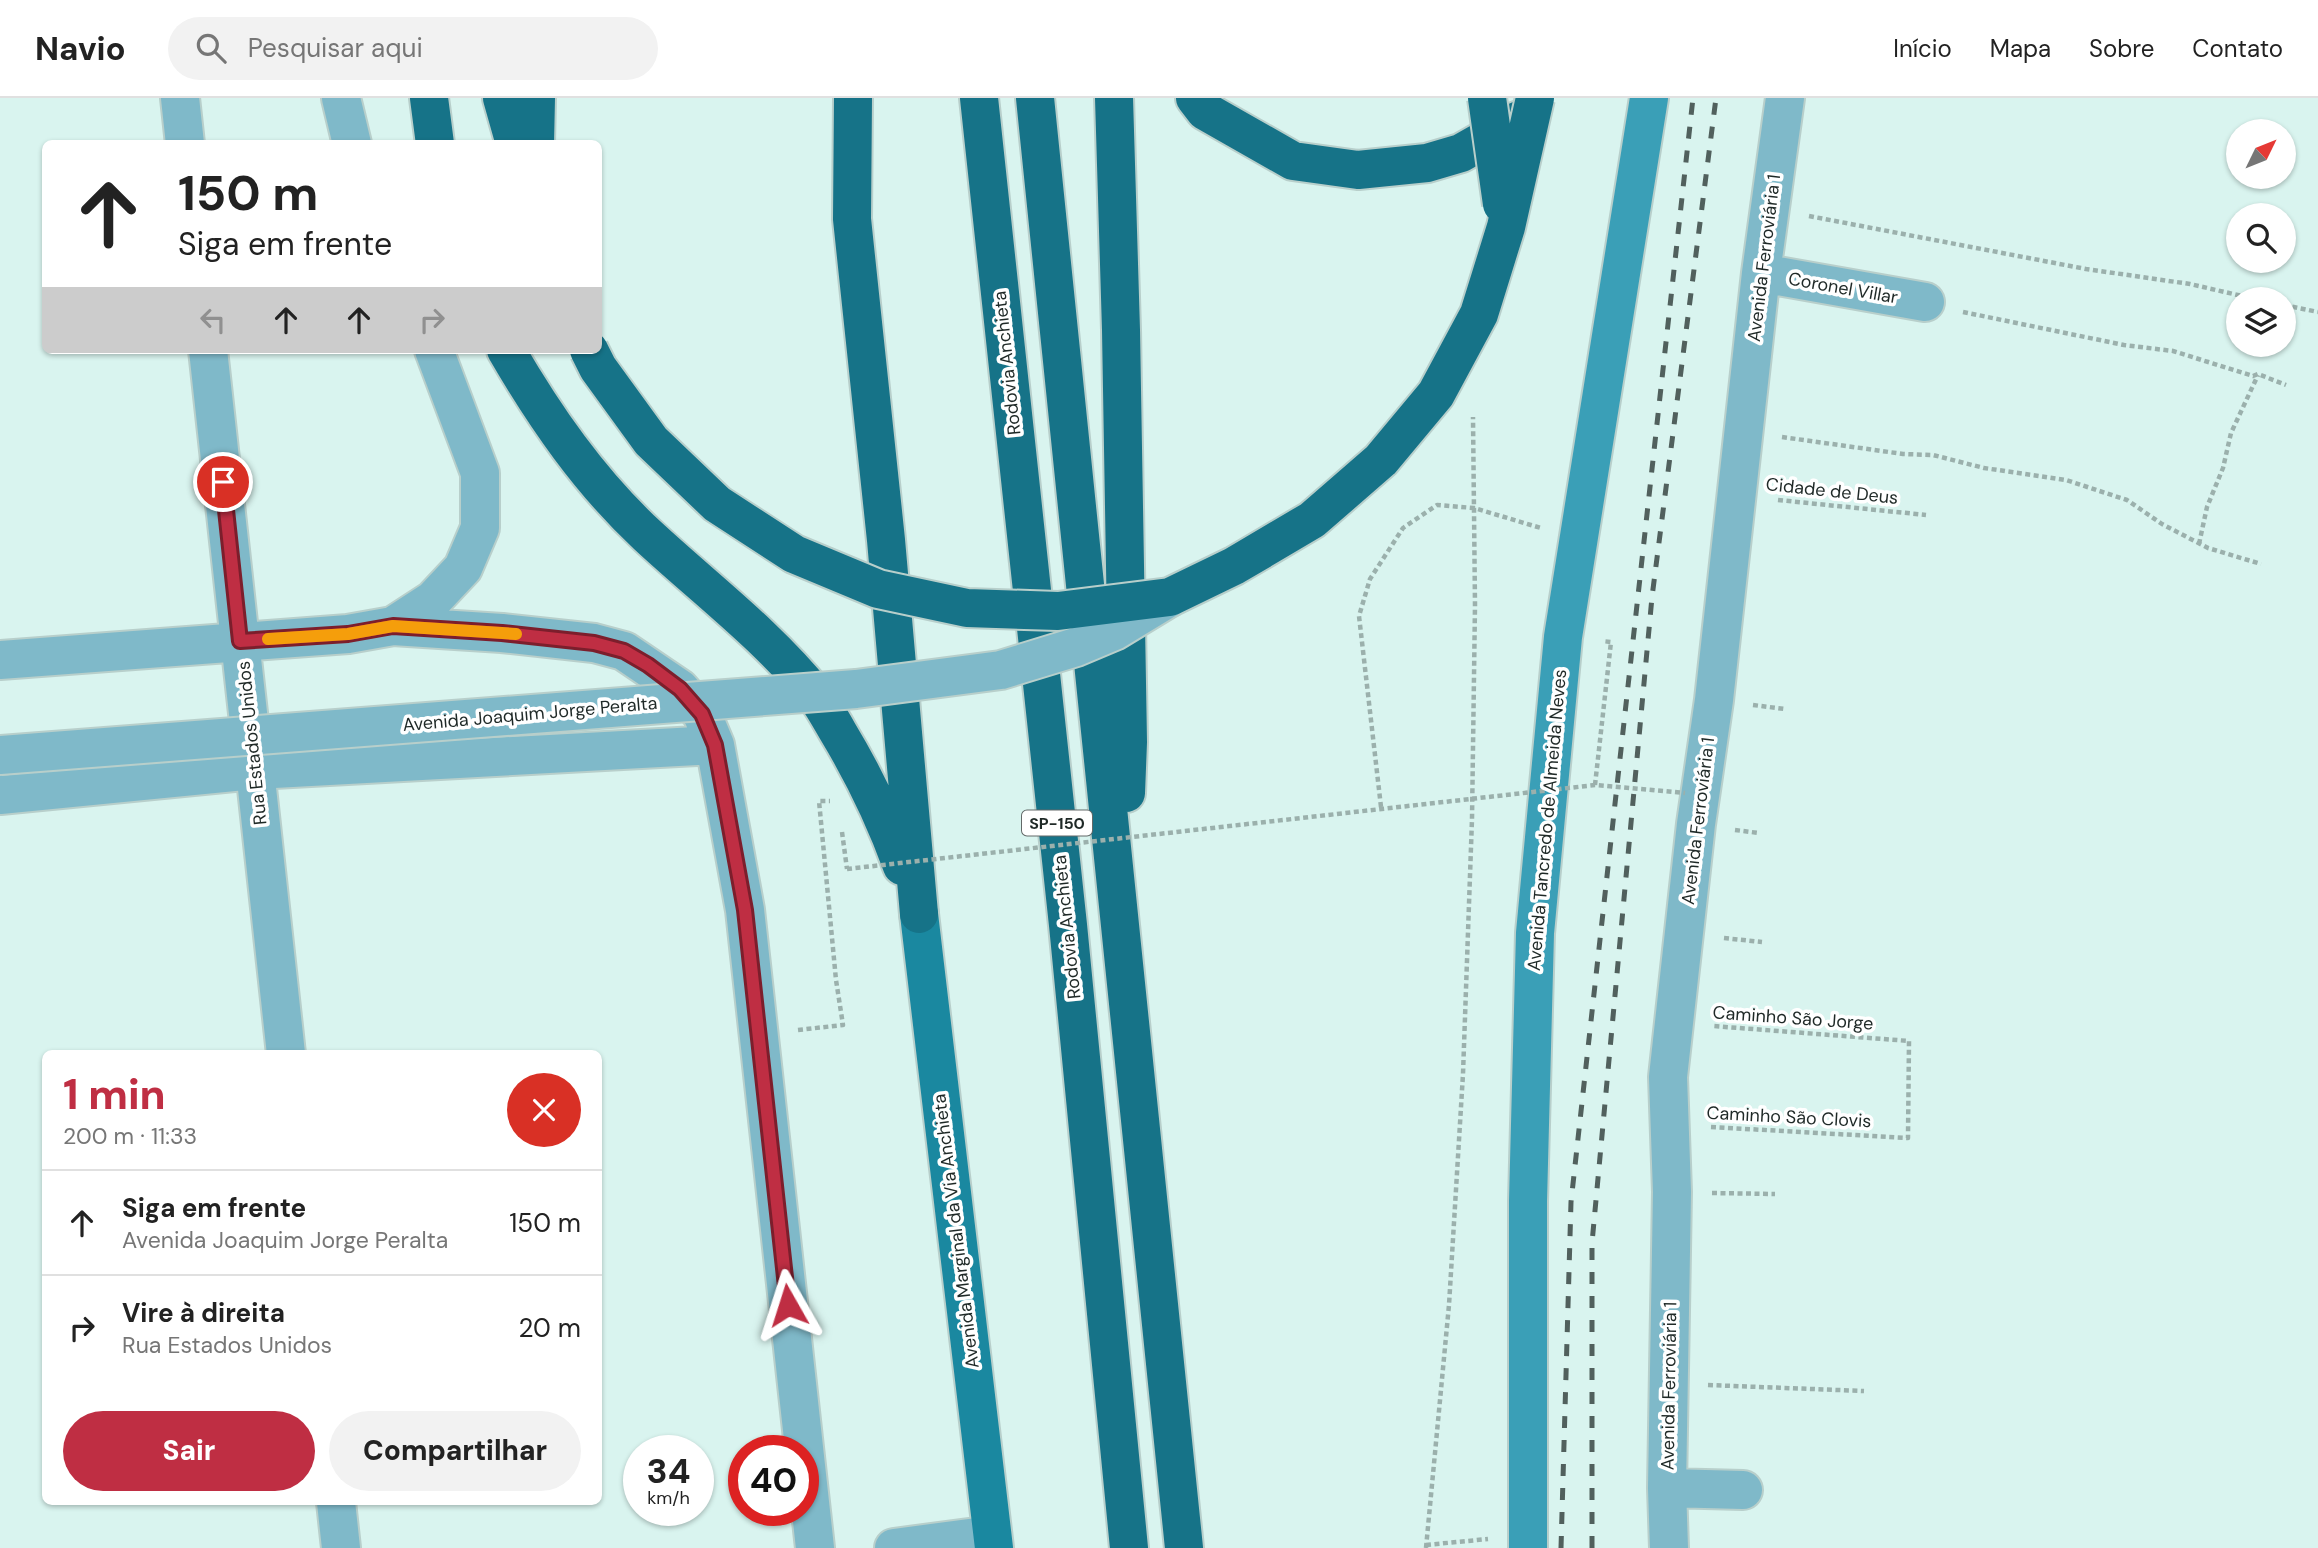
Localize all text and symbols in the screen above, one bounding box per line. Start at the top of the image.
search box [168,17,658,80]
text: Navio [35,27,126,70]
icon: search [192,29,230,67]
text: Pesquisar aqui [248,31,423,65]
text: Início [1893,33,1952,64]
text: Mapa [1990,33,2051,64]
text: Sobre [2089,33,2154,64]
text: Contato [2192,33,2283,64]
north arrow [2226,119,2296,189]
map controls [2226,119,2296,357]
text: 150 m [178,161,318,225]
icon: ahead [63,168,154,259]
street label: Avenida Ferroviária 1 [1742,173,1786,343]
button: search [2226,203,2296,273]
text: Siga em frente [178,223,392,265]
street label: Coronel Villar [1786,267,1900,309]
button: layers [2226,287,2296,357]
street label: Rodovia Anchieta [988,290,1026,436]
icon: left [194,301,232,339]
icon: ahead [267,301,305,339]
icon: ahead [340,301,378,339]
icon: right [413,301,451,339]
pin [193,452,253,512]
icon: arrive [204,463,242,501]
street label: Cidade de Deus [1765,472,1899,510]
street label: Rua Estados Unidos [231,660,273,826]
street label: Avenida Tancredo de Almeida Neves [1522,668,1572,972]
street label: Avenida Joaquim Jorge Peralta [402,691,658,737]
street label: Avenida Ferroviária 1 [1676,736,1720,906]
road number: SP-150 [1022,810,1092,836]
street label: Rodovia Anchieta [1048,854,1086,1000]
street label: Caminho São Jorge [1712,1000,1874,1036]
text: 1 min [63,1067,166,1122]
button: close [507,1073,581,1147]
street label: Avenida Marginal da Via Anchieta [927,1092,985,1370]
street label: Caminho São Clovis [1706,1101,1872,1133]
text: 200 m · 11:33 [63,1121,197,1151]
text: Siga em frente [122,1191,306,1225]
icon: ahead [63,1204,101,1242]
text: 150 m [509,1206,581,1240]
text: Avenida Joaquim Jorge Peralta [122,1225,448,1255]
position arrow [751,1268,825,1342]
text: Vire à direita [122,1296,285,1330]
street label: Avenida Ferroviária 1 [1656,1302,1682,1470]
icon: right [63,1309,101,1347]
text: 20 m [518,1311,581,1345]
text: Rua Estados Unidos [122,1330,332,1360]
button: Sair [63,1411,315,1491]
button: Compartilhar [329,1411,581,1491]
speed limit sign: 40 [728,1435,819,1526]
text: 34 [647,1448,690,1494]
text: km/h [647,1486,690,1510]

